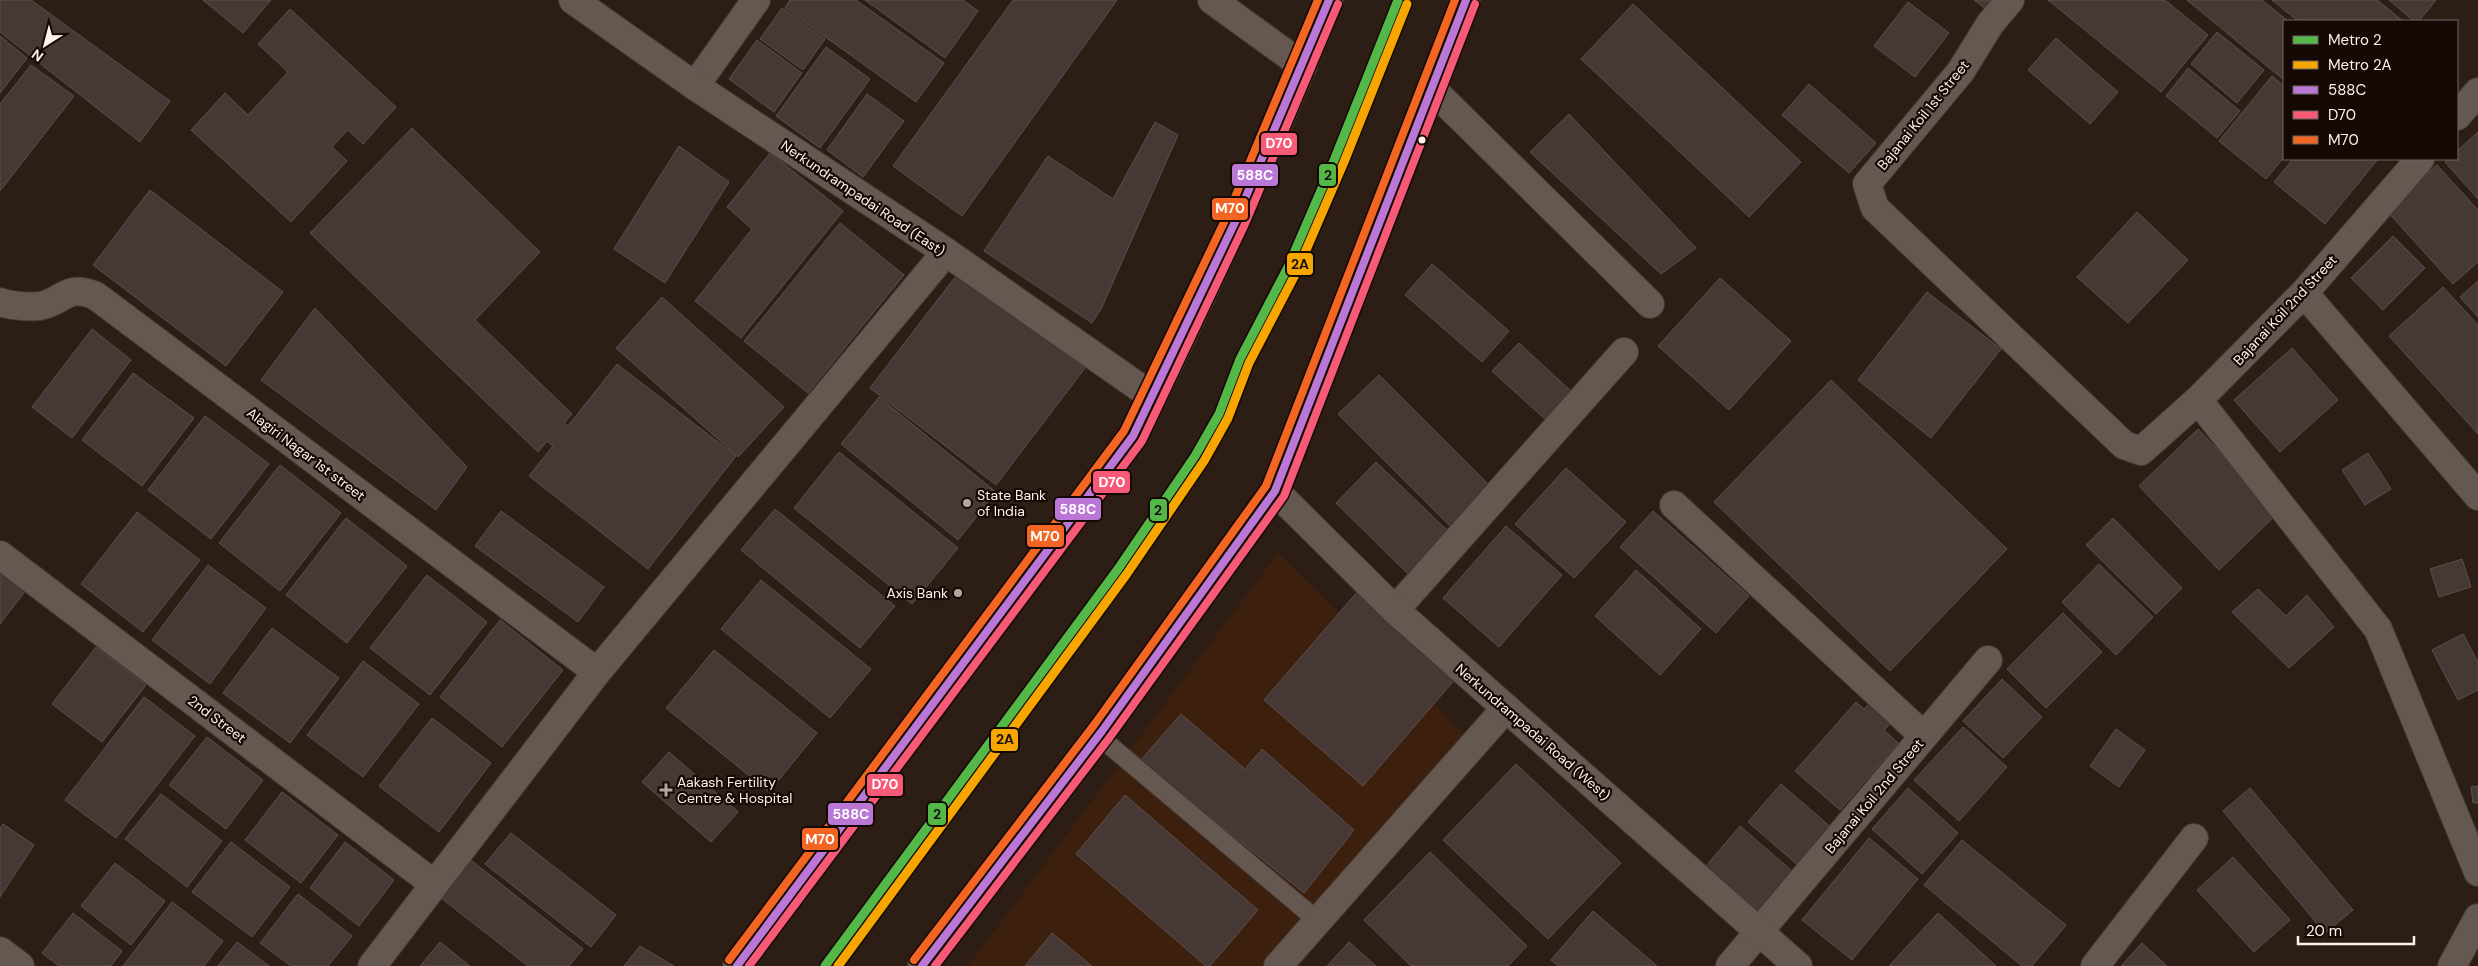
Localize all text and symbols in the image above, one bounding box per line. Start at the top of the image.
north arrow [20,20,70,70]
legend [2283,20,2458,160]
text: Metro 2 [2328,30,2382,50]
text: N [28,45,47,66]
text: Metro 2A [2328,55,2392,75]
street label: Bajanai Koil 1st Street [1873,56,1973,174]
text: 588C [2328,80,2366,100]
text: D70 [2328,105,2356,125]
text: M70 [2328,130,2359,150]
line badge: D70 [1260,132,1298,156]
text: D70 [1266,134,1293,152]
unlabelled marker [1417,135,1427,145]
street label: Nerkundrampadai Road (East) [777,136,949,260]
line badge: 588C [1231,163,1279,187]
line badge: 2 [1318,163,1337,187]
text: 588C [1237,166,1273,184]
text: 2 [1324,166,1332,184]
line badge: M70 [1211,197,1249,221]
text: M70 [1215,199,1245,217]
street label: Bajanai Koil 2nd Street [2229,251,2341,369]
line badge: 2A [1286,252,1314,276]
text: 2A [1291,255,1309,273]
street label: Alagiri Nagar 1st street [243,404,369,504]
line badge: D70 [1092,470,1131,494]
text: D70 [1099,473,1126,491]
place label: State Bank of India [977,486,1046,520]
marker: State Bank of India [961,497,973,509]
line badge: 588C [1054,497,1102,521]
line badge: 2 [1149,498,1168,522]
text: 588C [1060,500,1096,518]
text: 2 [1154,501,1162,519]
line badge: M70 [1026,524,1065,548]
text: M70 [1030,527,1060,545]
place label: Axis Bank [886,584,948,602]
marker: Axis Bank [952,587,964,599]
street label: Nerkundrampadai Road (West) [1452,660,1614,804]
street label: 2nd Street [184,691,250,747]
line badge: 2A [990,728,1019,752]
text: 2A [996,730,1014,748]
street label: Bajanai Koil 2nd Street [1821,735,1927,857]
place label: Aakash Fertility Centre & Hospital [677,773,792,807]
line badge: D70 [866,773,904,797]
text: D70 [872,775,899,793]
marker: Aakash Fertility Centre & Hospital [659,783,673,797]
line badge: 588C [827,802,874,826]
line badge: 2 [927,802,947,826]
text: 588C [833,805,869,823]
text: 2 [933,805,941,823]
line badge: M70 [801,827,839,851]
text: M70 [805,830,835,848]
scale bar [2298,914,2414,946]
text: 20 m [2306,921,2342,941]

